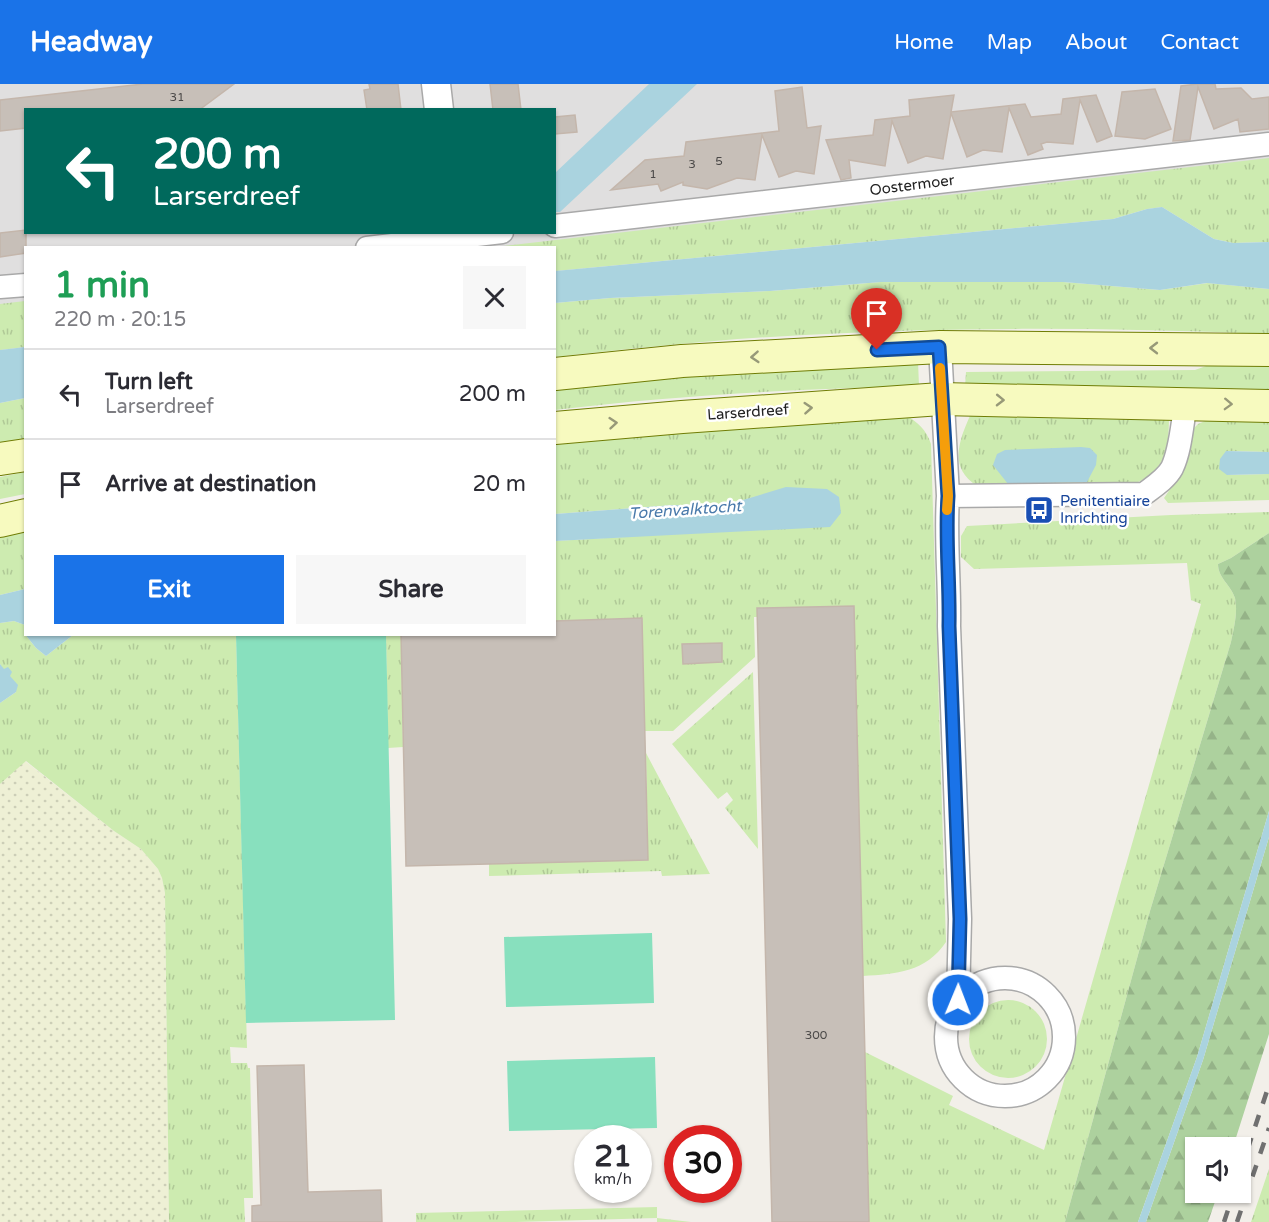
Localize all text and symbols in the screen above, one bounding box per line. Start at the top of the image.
text: Headway [30,25,153,59]
text: Home [894,30,954,55]
text: Map [987,30,1032,55]
text: About [1065,30,1127,55]
text: Contact [1160,30,1239,55]
house number: 31 [169,90,185,104]
text: 200 m [153,129,282,180]
icon: left [54,132,132,210]
house number: 5 [715,154,723,168]
house number: 3 [688,157,696,171]
house number: 1 [649,167,657,181]
street label: Oostermoer [869,171,956,199]
text: Larserdreef [153,180,300,213]
text: 1 min [54,264,150,307]
button: close [463,266,526,329]
pin [851,288,902,350]
icon: arrive [860,297,893,330]
text: 220 m · 20:15 [54,308,186,332]
one-way arrow [1149,342,1158,354]
one-way arrow [751,350,760,363]
text: Turn left [105,369,193,395]
icon: left [54,378,87,411]
text: 200 m [459,381,526,407]
one-way arrow [995,393,1004,406]
text: Larserdreef [105,395,214,419]
one-way arrow [1223,398,1232,411]
street label: Larserdreef [707,400,790,424]
one-way arrow [803,402,812,415]
one-way arrow [609,417,618,430]
icon: arrive [54,468,87,501]
text: Arrive at destination [105,471,316,497]
text: 20 m [472,471,526,497]
place label: Penitentiaire Inrichting [1060,492,1150,527]
bus stop icon: Penitentiaire Inrichting [1023,494,1055,526]
water label: Torenvalktocht [628,496,744,524]
button: Exit [54,555,284,624]
button: Share [296,555,526,624]
position arrow [926,968,990,1032]
house number: 300 [805,1028,828,1042]
speed limit sign: 30 [664,1125,742,1203]
map controls [1185,1137,1251,1203]
button: sound [1185,1137,1251,1203]
text: 21 [594,1138,632,1175]
text: km/h [594,1170,632,1188]

